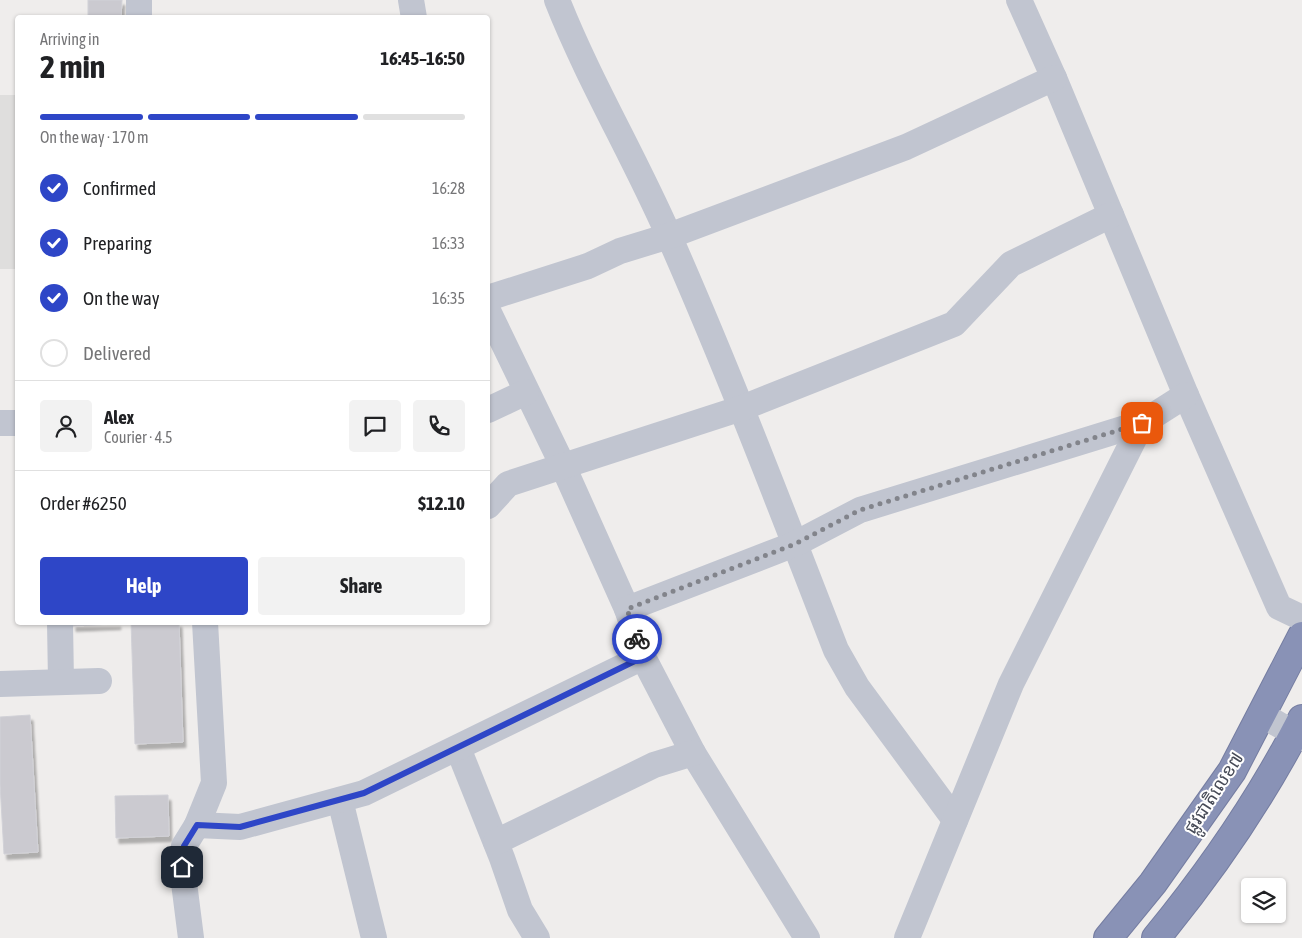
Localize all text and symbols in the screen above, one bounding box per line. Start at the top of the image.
text: Arriving in [40,30,100,48]
text: 16:45–16:50 [380,47,465,69]
text: 2 min [40,48,105,85]
text: On the way · 170 m [40,128,149,146]
icon: check [40,174,68,202]
text: Confirmed [83,177,156,199]
text: 16:28 [432,179,465,197]
icon: check [40,229,68,257]
text: Preparing [83,232,152,254]
text: 16:33 [432,234,465,252]
icon: check [40,284,68,312]
text: On the way [83,287,160,309]
text: 16:35 [432,289,465,307]
text: Delivered [83,342,151,364]
button: person [40,400,92,452]
button: chat [349,400,401,452]
button: phone [413,400,465,452]
pin [1121,402,1163,444]
text: Alex [104,406,134,428]
icon: bag [1128,409,1156,437]
text: Courier · 4.5 [104,428,173,446]
text: Order #6250 [40,492,127,514]
text: $12.10 [418,492,465,514]
button: Help [40,557,248,615]
button: Share [258,557,465,615]
courier [612,614,662,664]
icon: bike [623,625,651,653]
street label: ផ្លូវជាតិលេខ៧ [1180,748,1253,841]
pin [161,846,203,888]
icon: home [168,853,196,881]
map controls [1241,878,1286,923]
button: layers [1241,878,1286,923]

